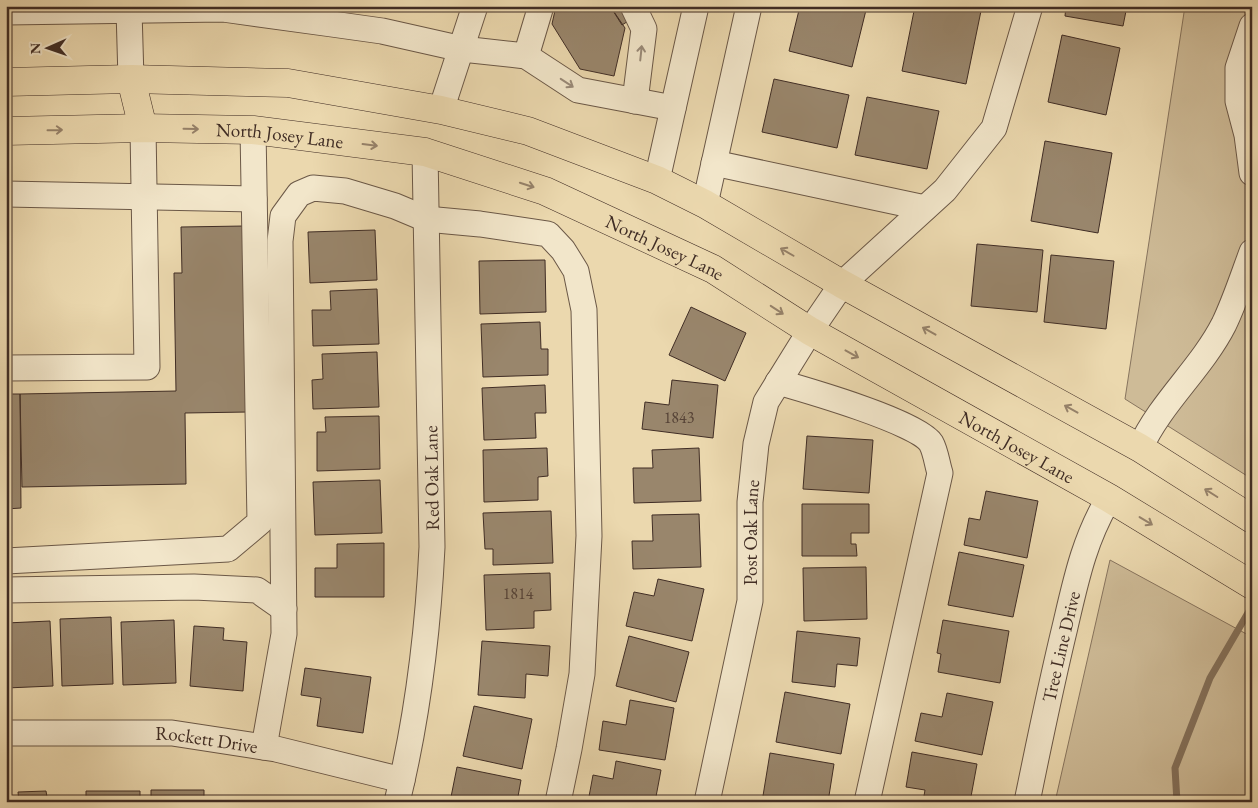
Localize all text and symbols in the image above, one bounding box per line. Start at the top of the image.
north arrow [22,22,72,72]
text: N [26,42,44,54]
one-way arrow [636,45,646,61]
one-way arrow [559,78,573,88]
street label: North Josey Lane [216,117,345,154]
one-way arrow [183,124,199,134]
one-way arrow [46,125,63,135]
one-way arrow [362,140,378,150]
one-way arrow [519,181,535,190]
street label: North Josey Lane [601,209,729,286]
one-way arrow [780,246,794,256]
one-way arrow [770,305,784,315]
one-way arrow [921,326,936,336]
one-way arrow [845,350,859,360]
one-way arrow [1064,404,1079,414]
street label: North Josey Lane [955,405,1079,489]
house number: 1843 [664,407,695,428]
street label: Red Oak Lane [418,425,445,531]
street label: Post Oak Lane [738,478,765,585]
one-way arrow [1204,487,1218,497]
one-way arrow [1138,516,1152,526]
house number: 1814 [503,583,534,604]
street label: Tree Line Drive [1036,589,1086,705]
street label: Rockett Drive [155,721,260,759]

